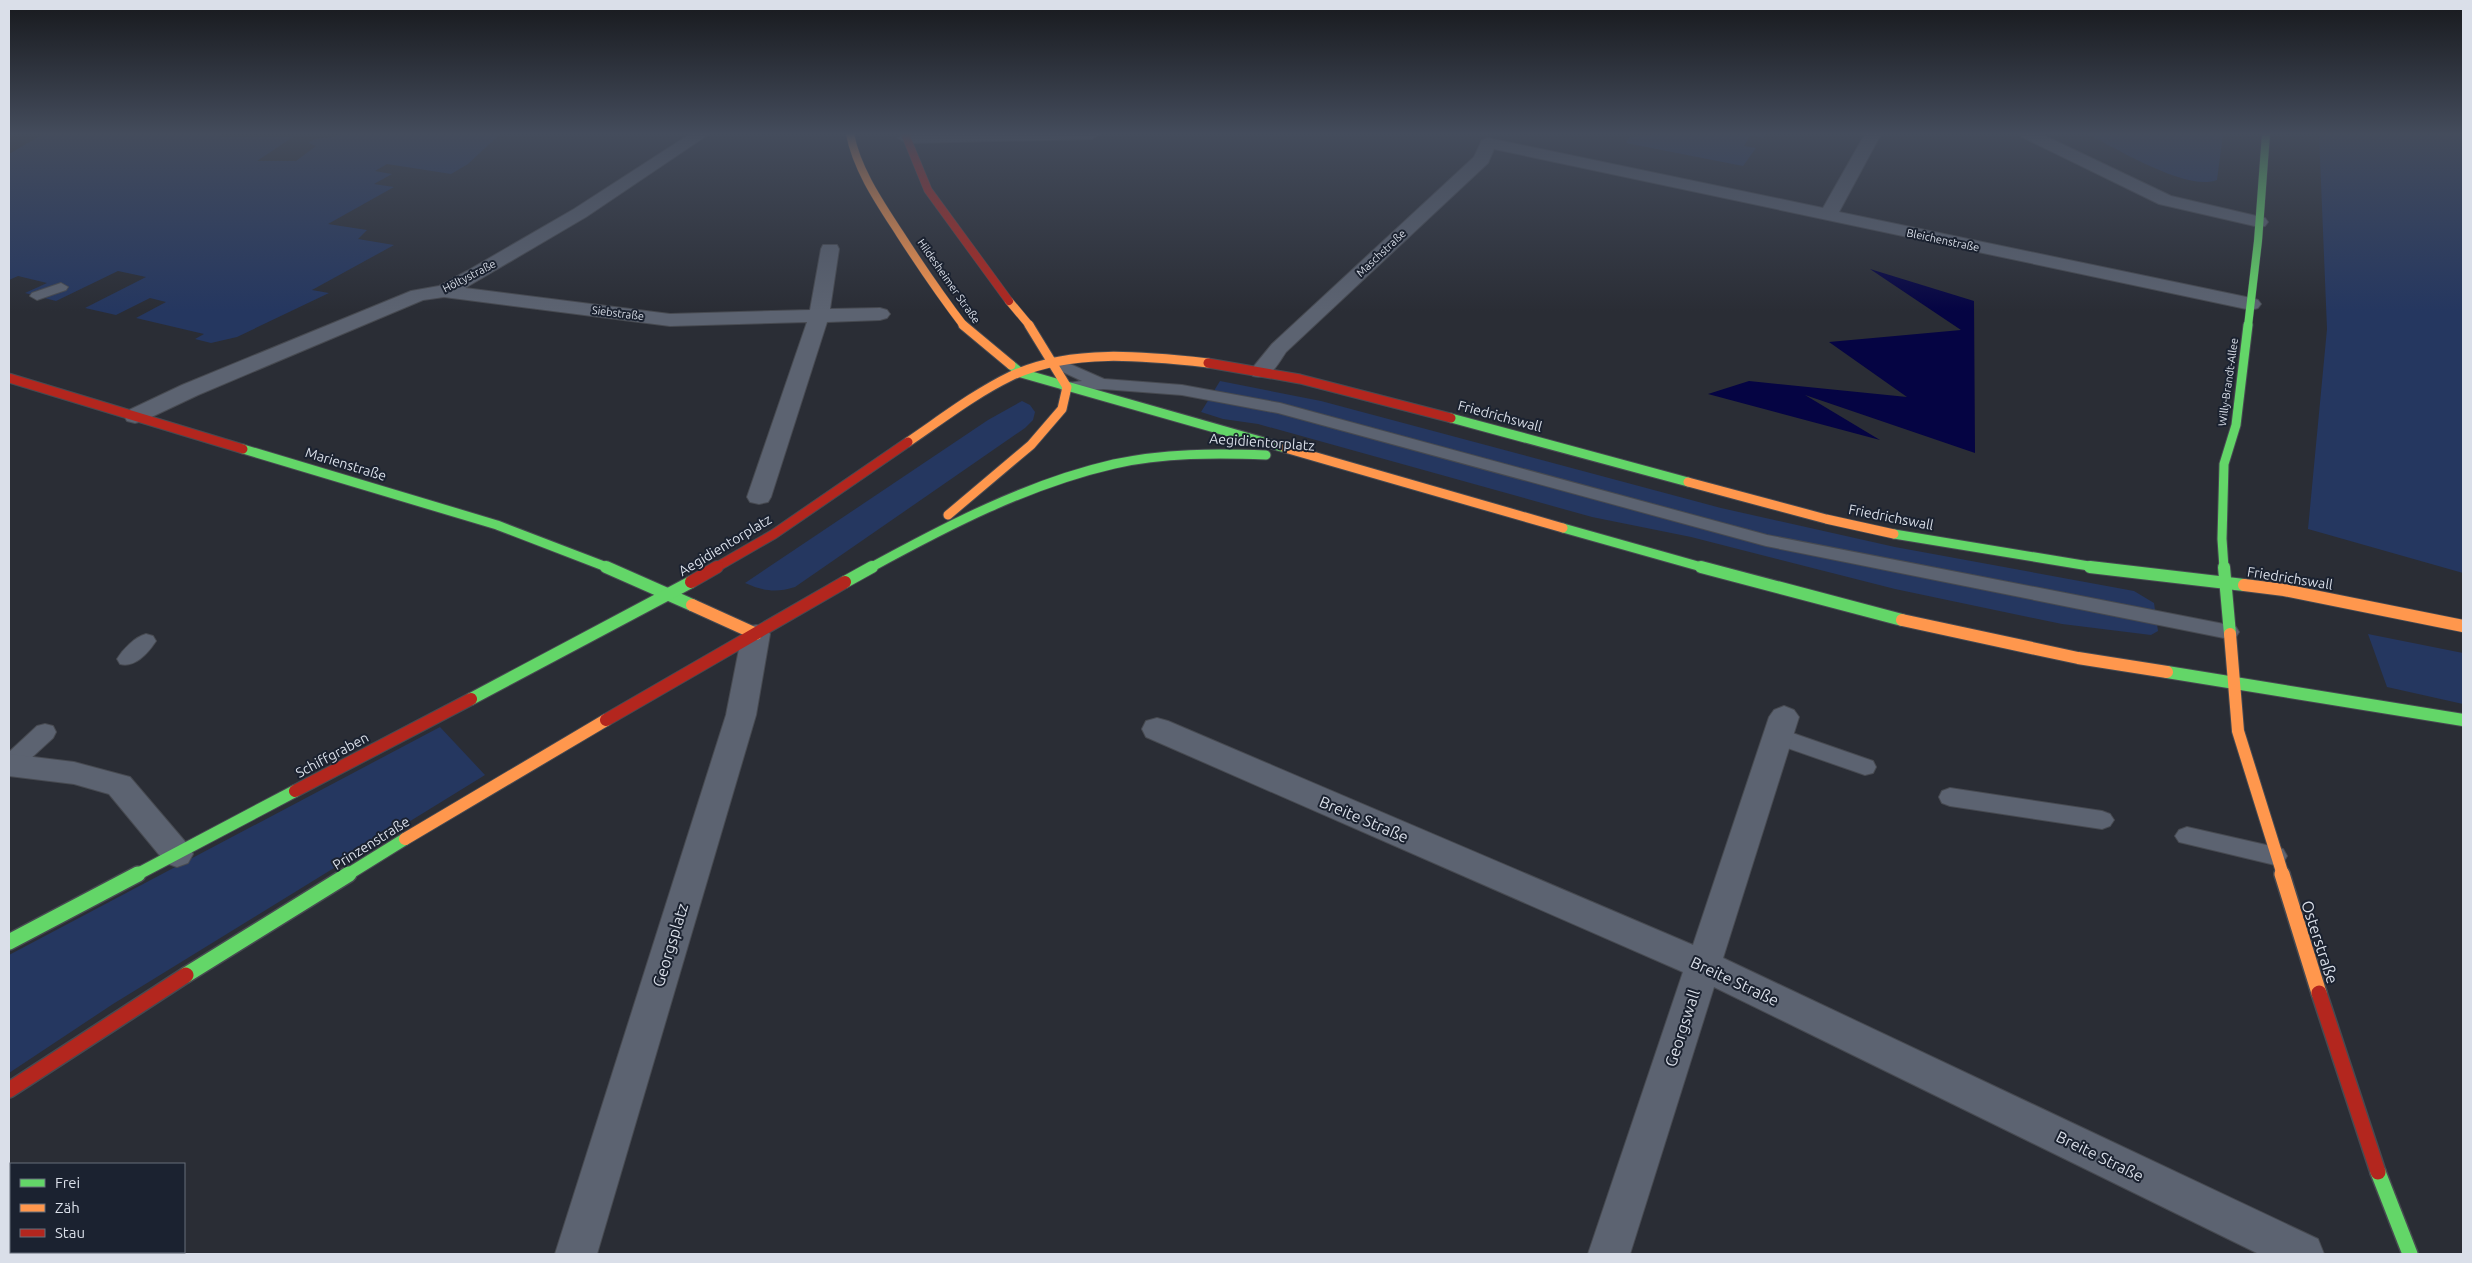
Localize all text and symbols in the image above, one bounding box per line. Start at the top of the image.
street label: Bleichenstraße [1906,226,1980,254]
street label: Maschstraße [1354,227,1408,279]
street label: Hildesheimer Straße [915,236,983,326]
street label: Höltystraße [440,257,498,295]
street label: Siebstraße [591,304,645,322]
street label: Willy-Brandt-Allee [2216,337,2240,427]
street label: Friedrichswall [1456,397,1544,435]
street label: Aegidientorplatz [1209,430,1315,454]
street label: Marienstraße [303,444,389,484]
street label: Friedrichswall [1847,501,1935,533]
street label: Aegidientorplatz [676,511,774,579]
street label: Friedrichswall [2246,563,2334,593]
street label: Schiffgraben [293,729,371,781]
street label: Breite Straße [1317,792,1411,846]
street label: Prinzenstraße [330,813,412,873]
street label: Osterstraße [2298,898,2342,986]
street label: Georgsplatz [649,901,691,989]
street label: Breite Straße [1688,953,1782,1009]
street label: Georgswall [1661,987,1703,1069]
street label: Breite Straße [2053,1127,2147,1185]
legend [10,1163,185,1253]
text: Frei [55,1174,80,1191]
text: Zäh [55,1199,80,1216]
text: Stau [55,1224,85,1241]

